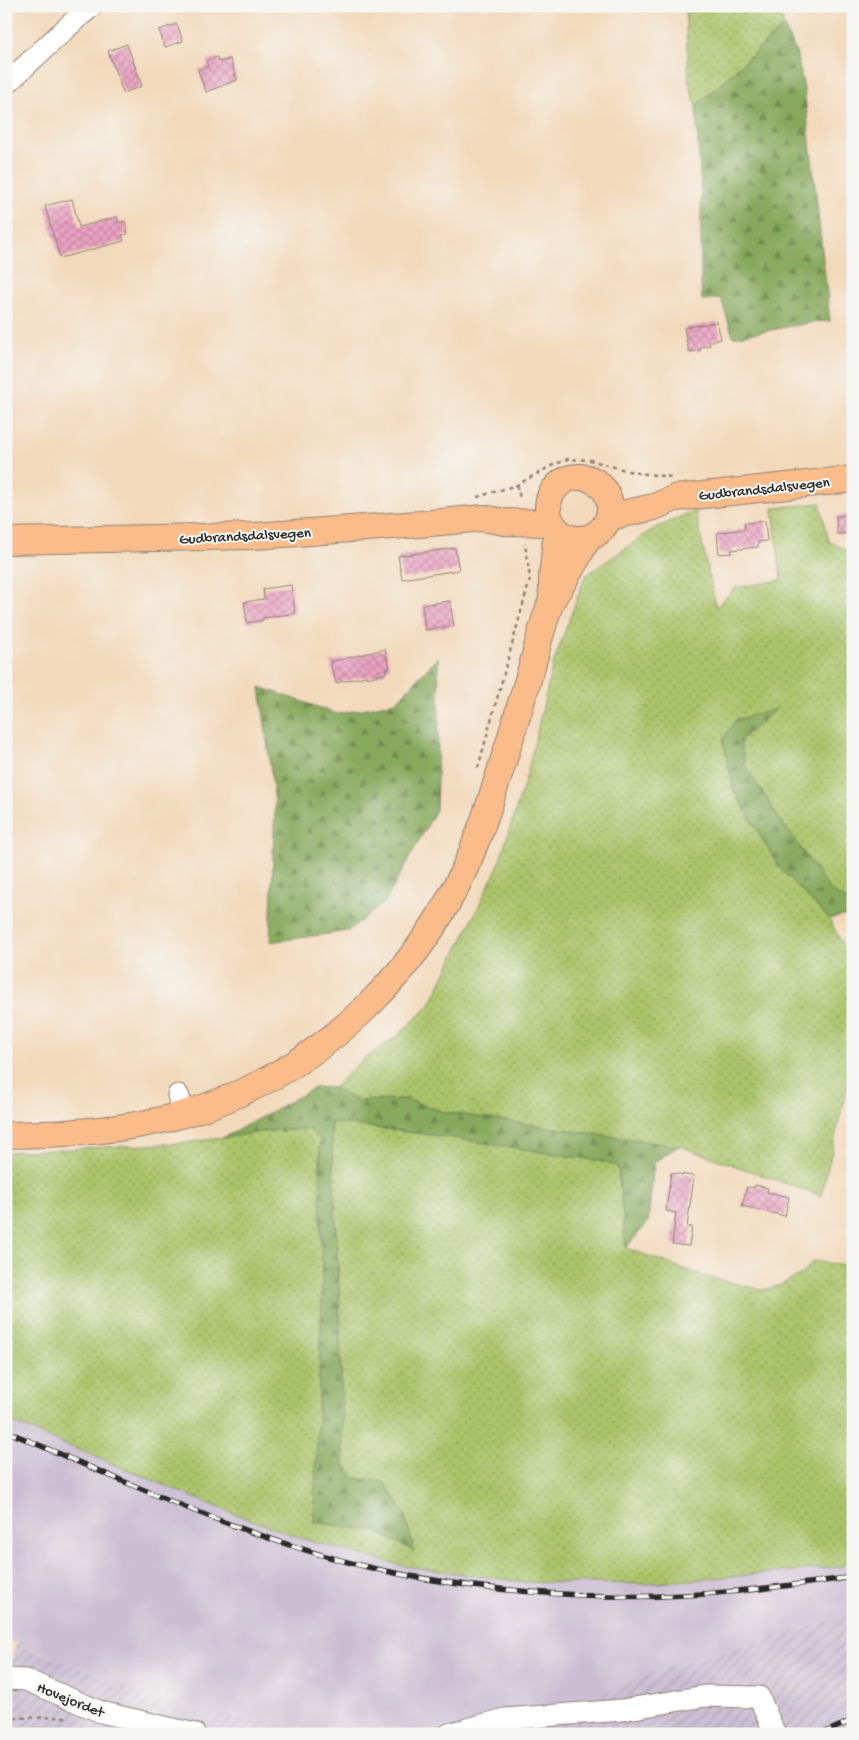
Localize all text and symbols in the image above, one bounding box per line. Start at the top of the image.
street label: Gudbrandsdalsvegen [698,474,831,506]
street label: Gudbrandsdalsvegen [179,525,311,549]
street label: Hovejordet [34,1679,108,1723]

